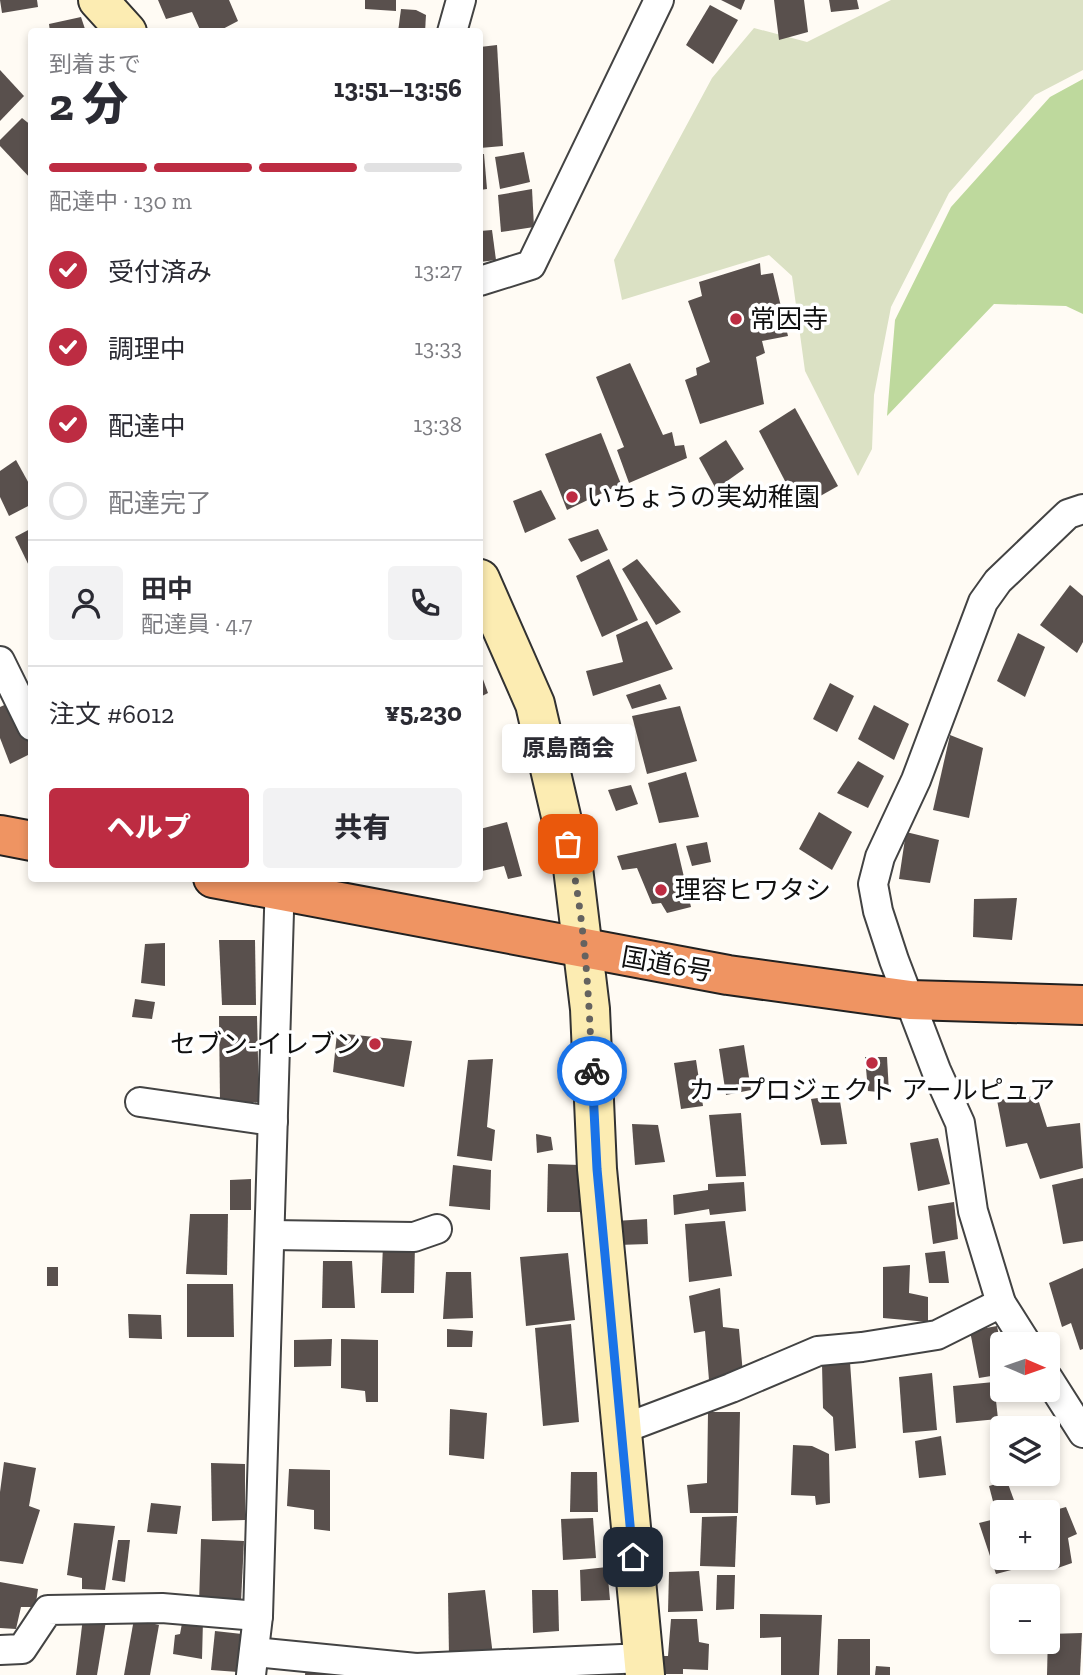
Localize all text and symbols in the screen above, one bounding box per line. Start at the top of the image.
text: 到着まで [49,50,141,78]
text: 13:51–13:56 [334,72,462,104]
text: 2 分 [49,77,128,132]
text: 配達中 · 130 m [49,187,192,215]
icon: check [49,251,87,289]
text: 受付済み [108,256,212,288]
text: 13:27 [414,256,462,284]
place label: 常因寺 [750,303,828,335]
marker: 常因寺 [728,311,744,327]
icon: check [49,328,87,366]
text: 調理中 [108,333,186,365]
text: 13:33 [414,333,462,361]
icon: check [49,405,87,443]
text: 配達中 [108,410,186,442]
text: 13:38 [413,410,462,438]
place label: いちょうの実幼稚園 [586,481,820,513]
text: 配達完了 [108,487,212,519]
marker: いちょうの実幼稚園 [564,489,580,505]
button: person [49,566,123,640]
button: phone [388,566,462,640]
text: 田中 [141,573,193,605]
text: 配達員 · 4.7 [141,610,252,638]
text: ¥5,230 [384,696,462,728]
text: 注文 #6012 [49,698,174,730]
callout: 原島商会 [502,725,634,774]
text: 原島商会 [523,734,615,762]
button: ヘルプ [49,788,249,868]
button: 共有 [263,788,462,868]
pin [538,814,598,874]
icon: bag [549,825,587,863]
place label: 理容ヒワタシ [675,874,831,906]
marker: 理容ヒワタシ [653,882,669,898]
street label: 国道6号 [619,940,715,988]
place label: セブン-イレブン [170,1028,361,1060]
marker: セブン-イレブン [367,1036,383,1052]
courier [557,1036,627,1106]
icon: bike [573,1052,611,1090]
marker: カープロジェクト アールピュア [864,1055,880,1071]
place label: カープロジェクト アールピュア [689,1074,1055,1106]
north arrow [990,1332,1060,1402]
map controls [990,1332,1060,1654]
button: layers [990,1416,1060,1486]
button: + [990,1500,1060,1570]
pin [603,1527,663,1587]
icon: home [614,1538,652,1576]
button: − [990,1584,1060,1654]

